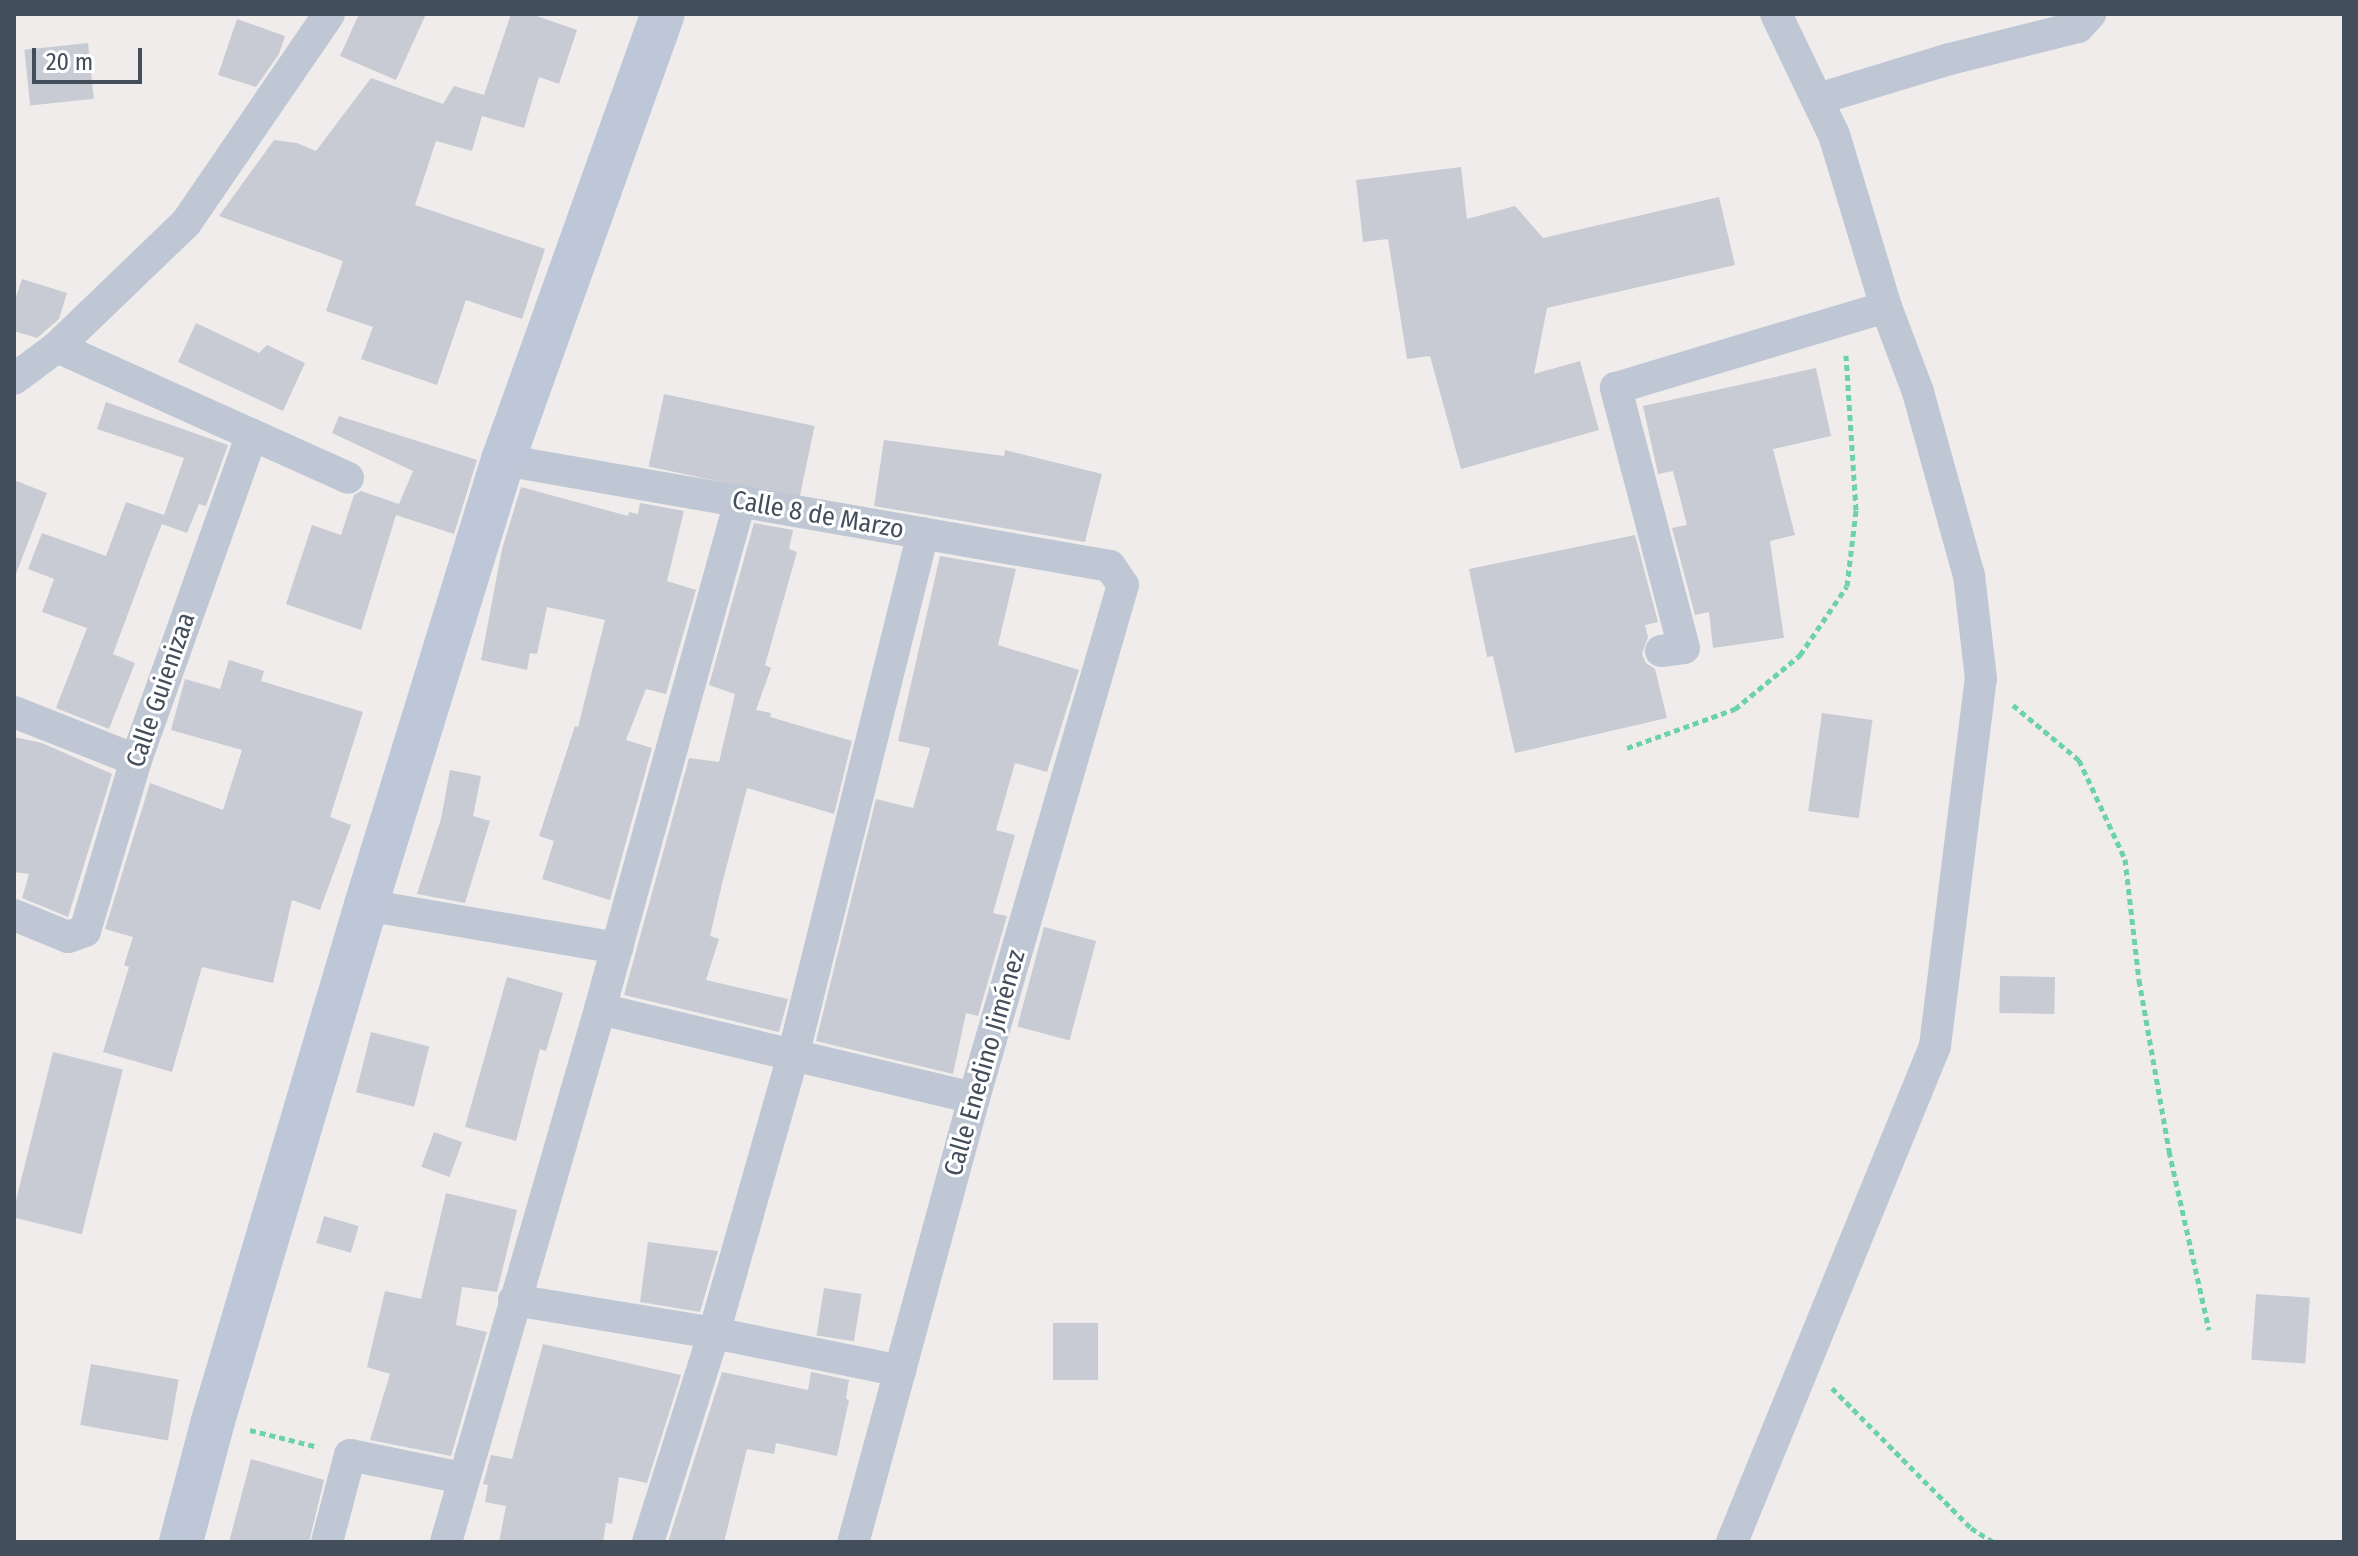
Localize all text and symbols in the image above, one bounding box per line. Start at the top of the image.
scale bar [36,32,146,82]
text: 20 m [46,48,93,76]
street label: Calle 8 de Marzo [730,485,906,545]
street label: Calle Guienizaa [120,609,202,771]
street label: Calle Enedino Jiménez [938,946,1032,1180]

